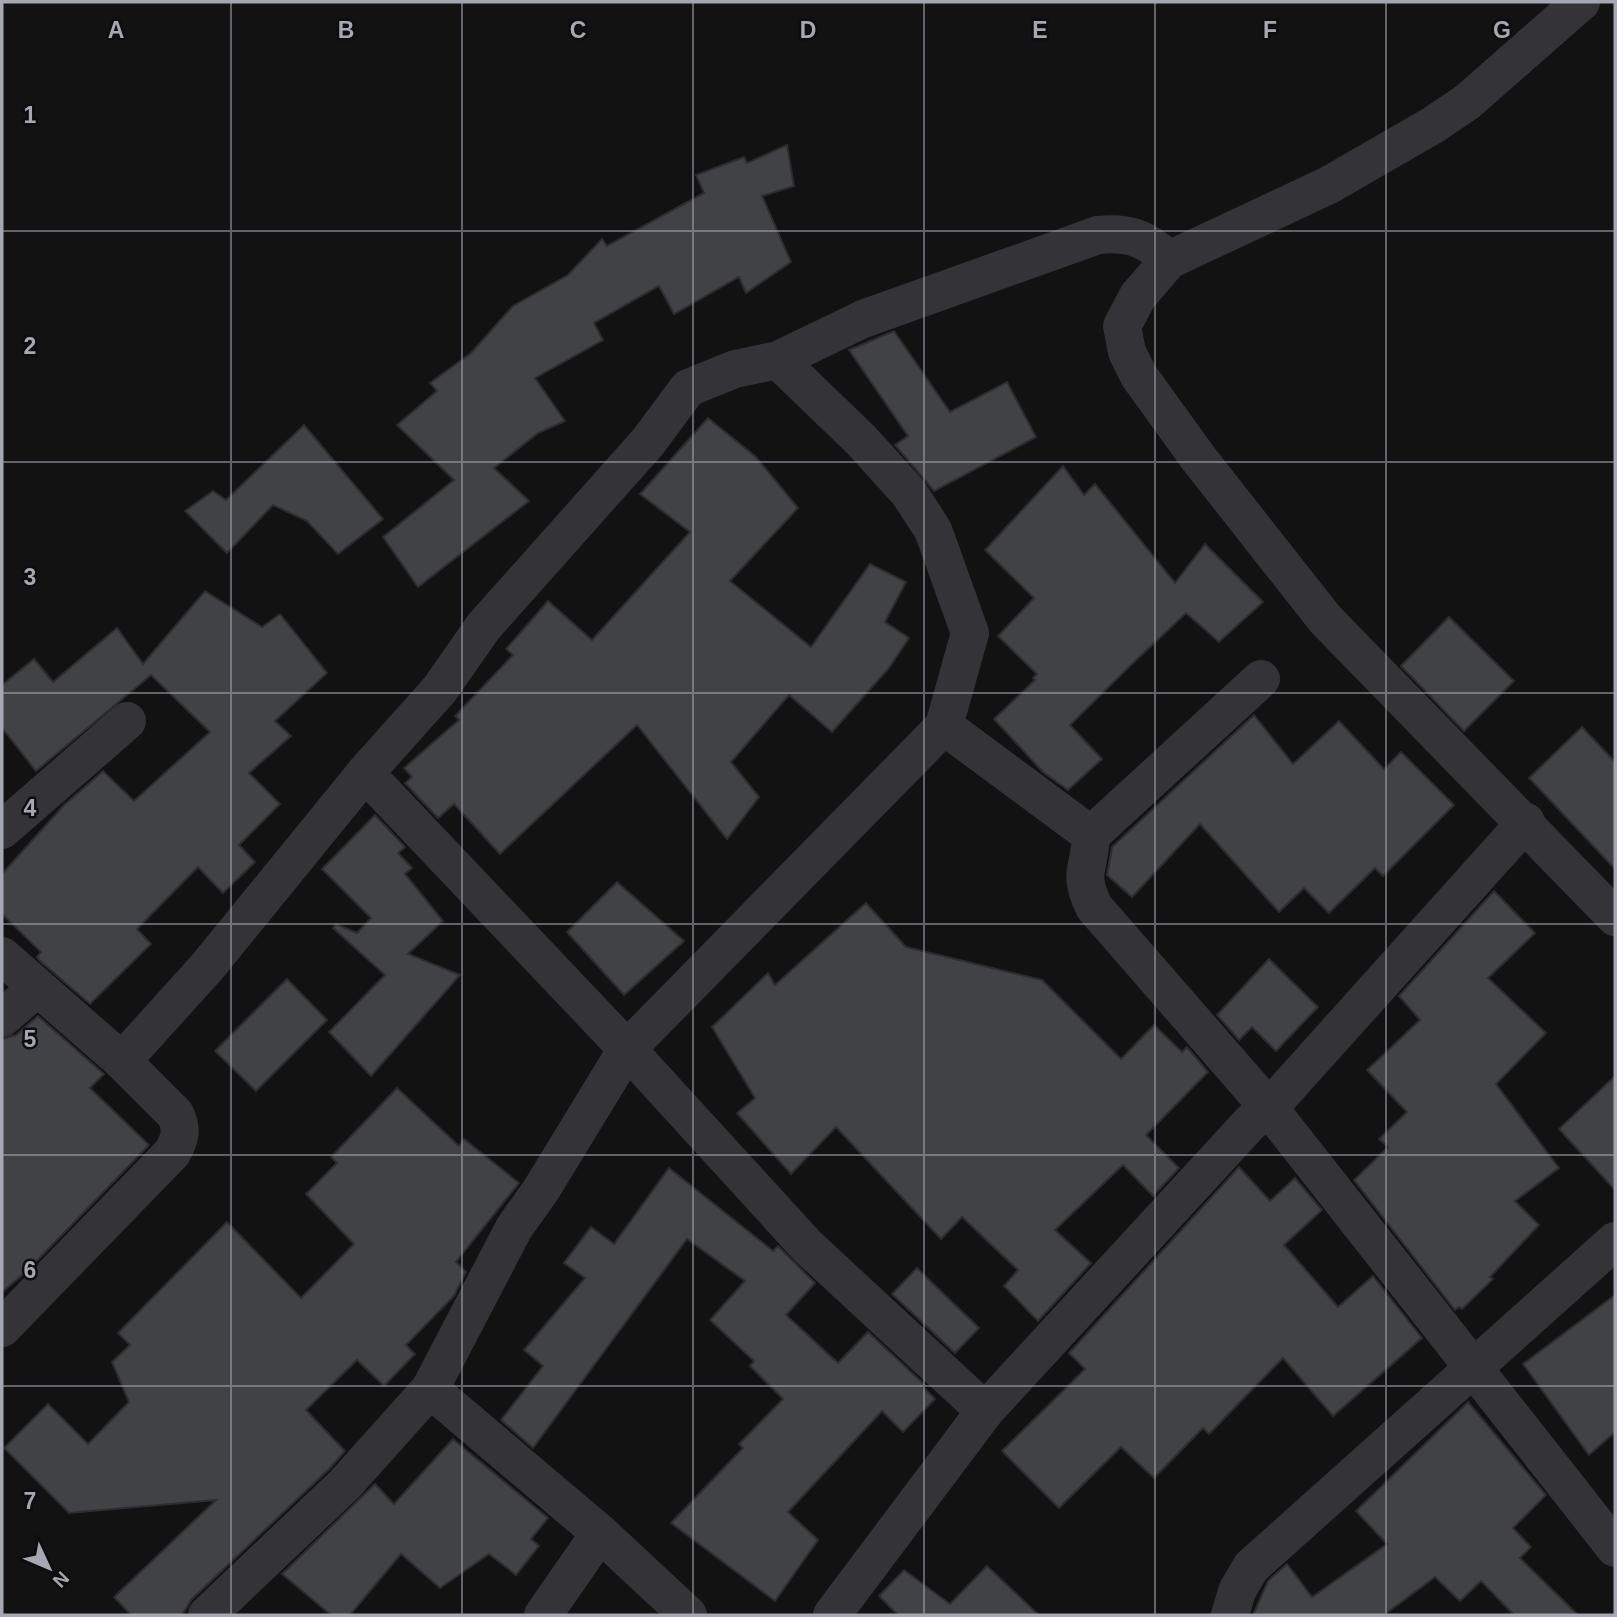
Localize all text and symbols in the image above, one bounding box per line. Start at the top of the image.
text: A [108,17,124,43]
text: B [338,17,354,43]
text: C [570,17,586,43]
text: D [800,17,816,43]
text: E [1032,17,1048,43]
text: F [1263,17,1277,43]
text: G [1493,17,1511,43]
text: 1 [24,102,37,128]
text: 2 [24,333,36,359]
text: 3 [24,564,36,590]
text: 4 [24,795,37,821]
text: 5 [24,1026,37,1052]
text: 6 [24,1257,36,1283]
text: 7 [24,1488,36,1514]
north arrow [14,1533,84,1603]
text: N [49,1567,73,1592]

